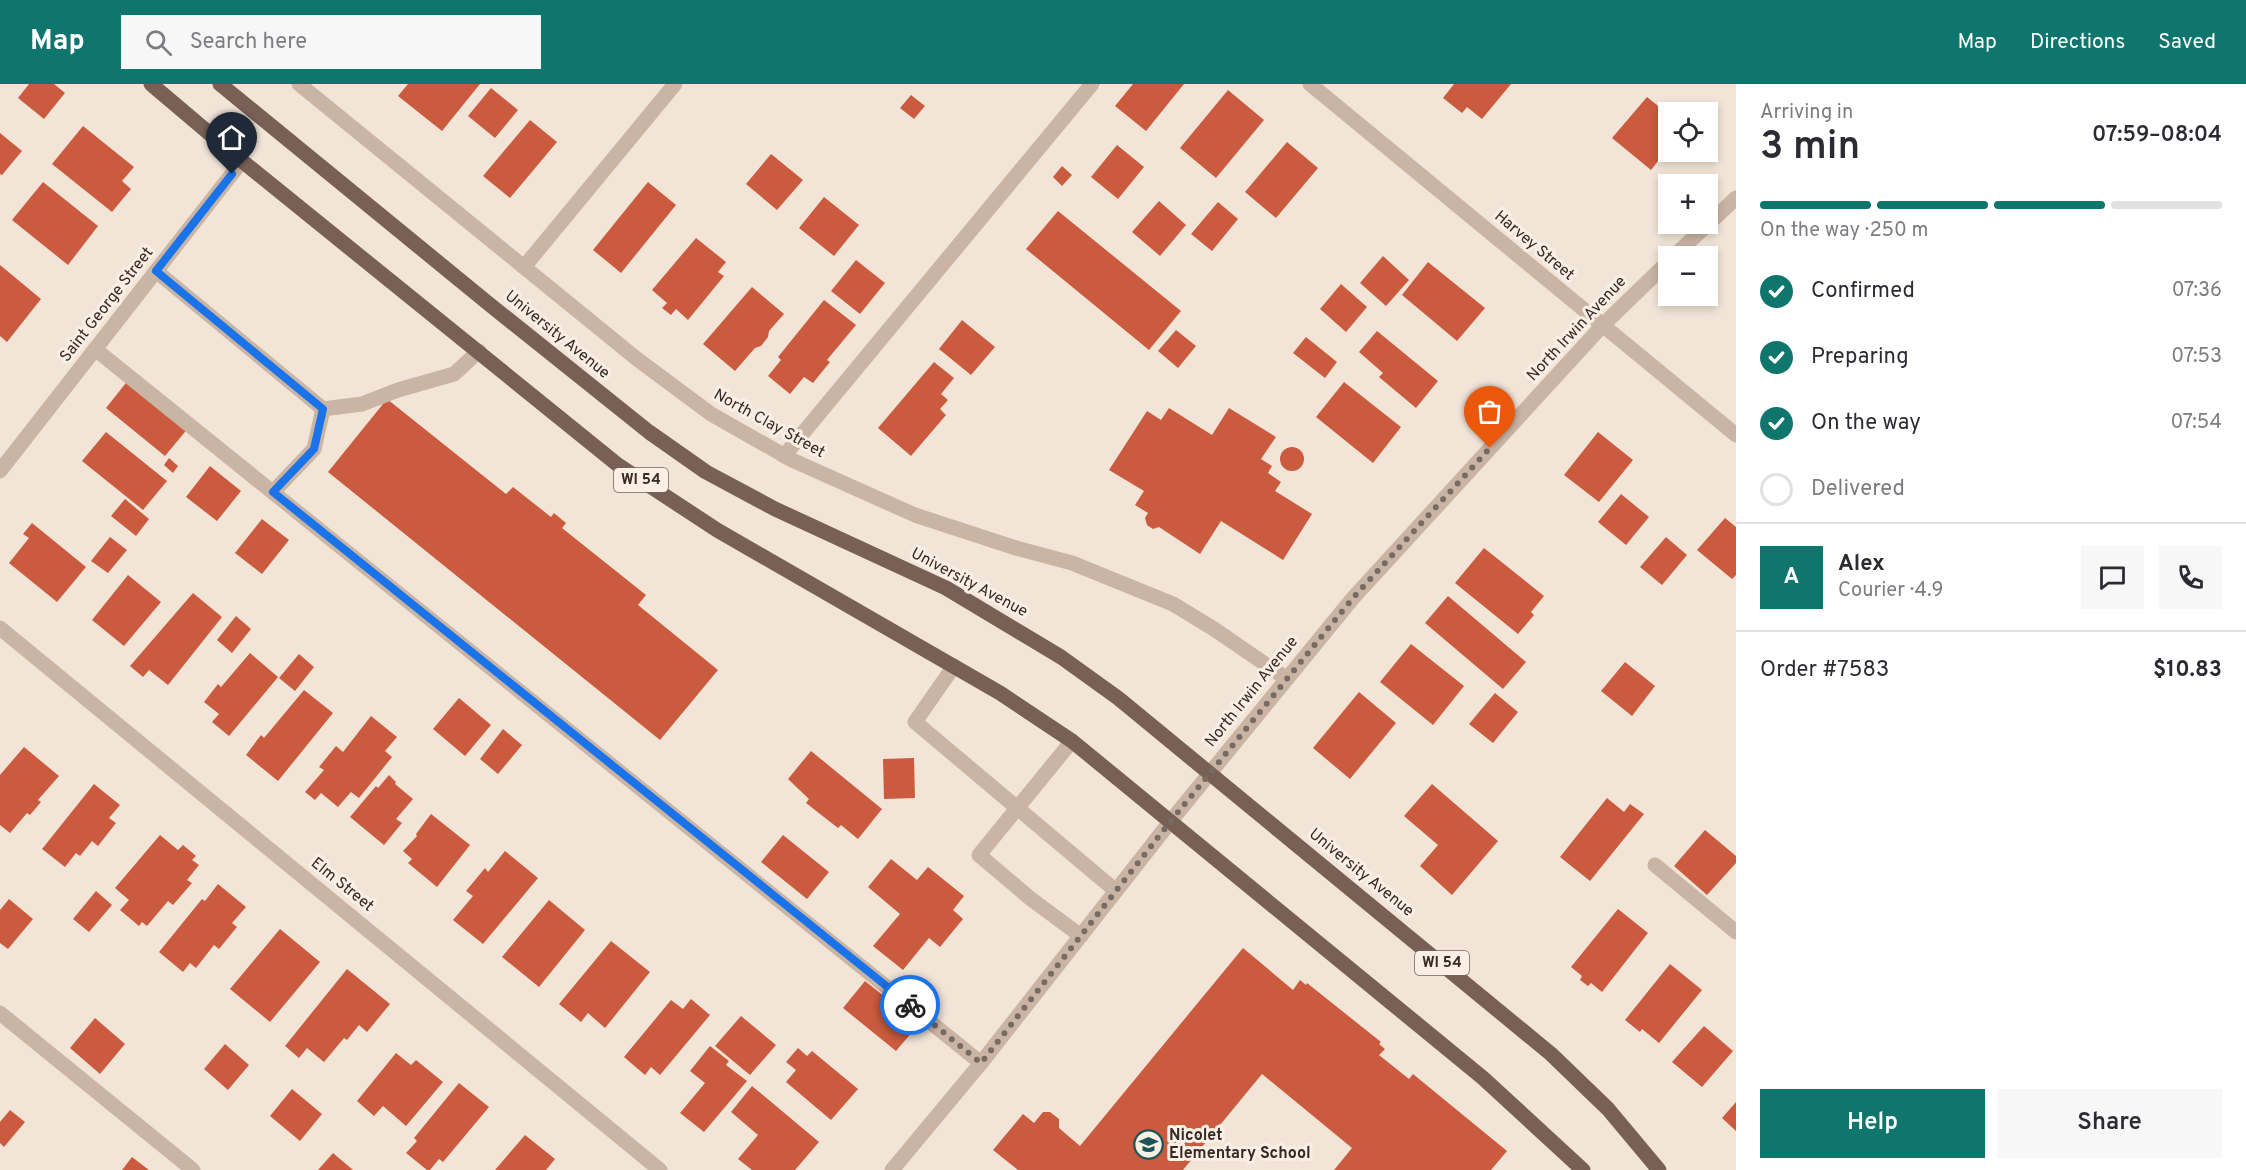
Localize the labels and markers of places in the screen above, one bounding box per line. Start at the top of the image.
pin [206,112,257,174]
pin [1464,386,1515,448]
place label: Nicolet Elementary School [1169,1126,1311,1164]
school or university icon: Nicolet Elementary School [1132,1129,1164,1161]

